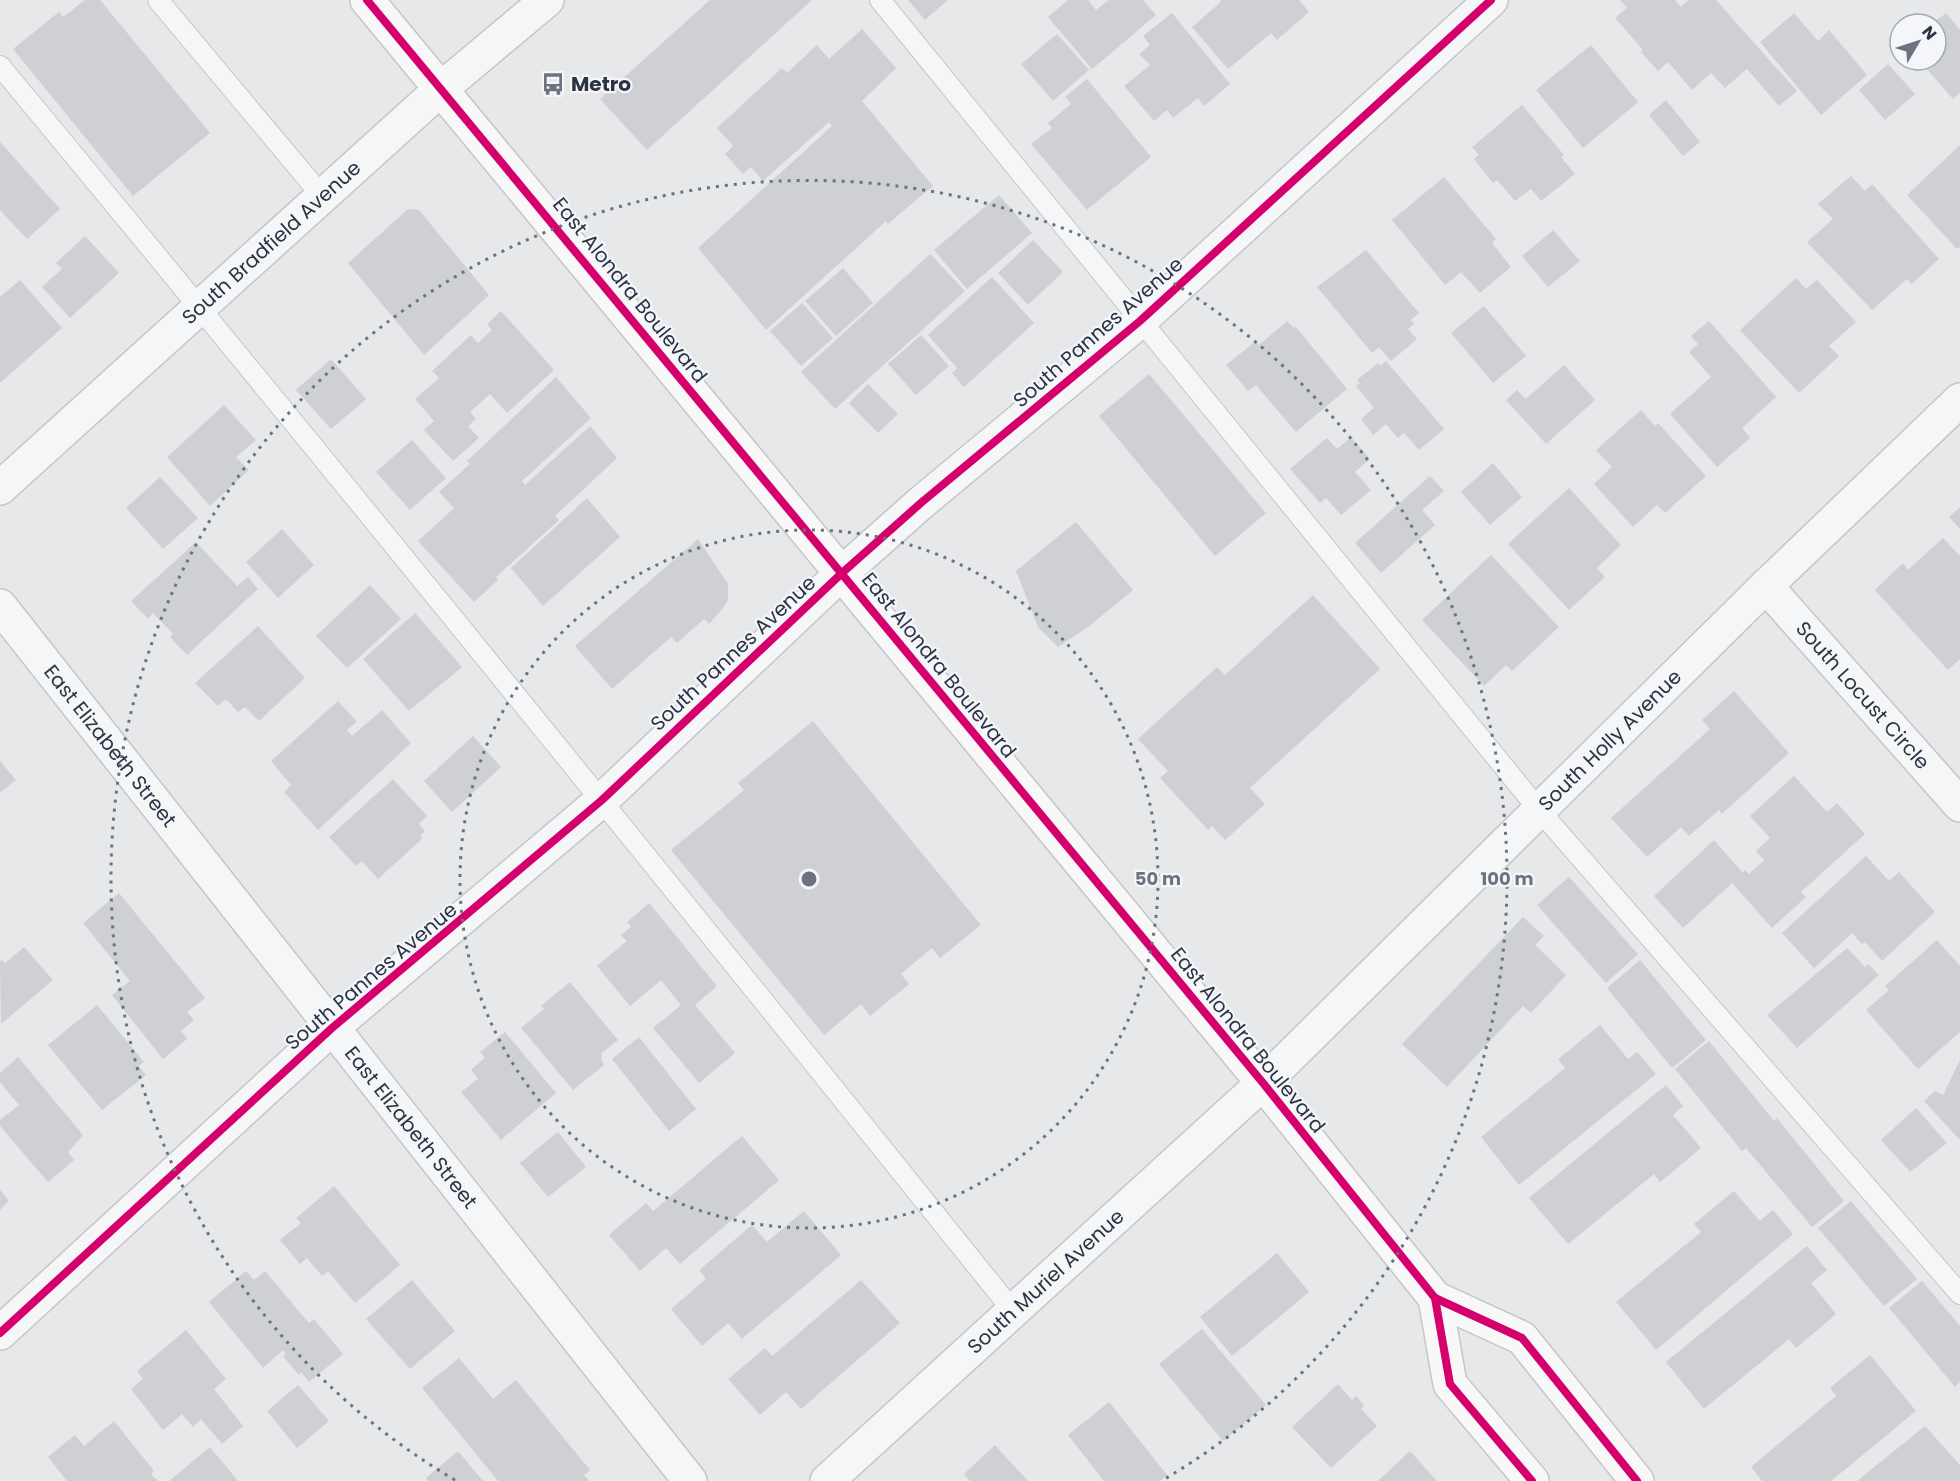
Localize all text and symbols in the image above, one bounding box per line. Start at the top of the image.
north arrow [1888,12,1948,72]
text: N [1917,21,1942,45]
place label: Metro [571,70,631,98]
bus stop icon: Metro [540,71,566,97]
street label: South Bradfield Avenue [176,154,367,331]
street label: East Alondra Boulevard [546,191,714,389]
street label: South Pannes Avenue [1007,250,1189,414]
street label: East Alondra Boulevard [855,566,1023,764]
street label: South Pannes Avenue [644,569,822,737]
street label: South Locust Circle [1789,615,1936,776]
street label: East Elizabeth Street [37,659,183,833]
street label: South Holly Avenue [1532,663,1688,817]
text: 50 m [1135,866,1181,891]
text: 100 m [1480,866,1534,891]
centre of rings [799,869,819,889]
street label: South Pannes Avenue [279,896,463,1056]
street label: East Alondra Boulevard [1164,941,1332,1139]
street label: East Elizabeth Street [338,1040,484,1214]
street label: South Muriel Avenue [961,1203,1130,1360]

